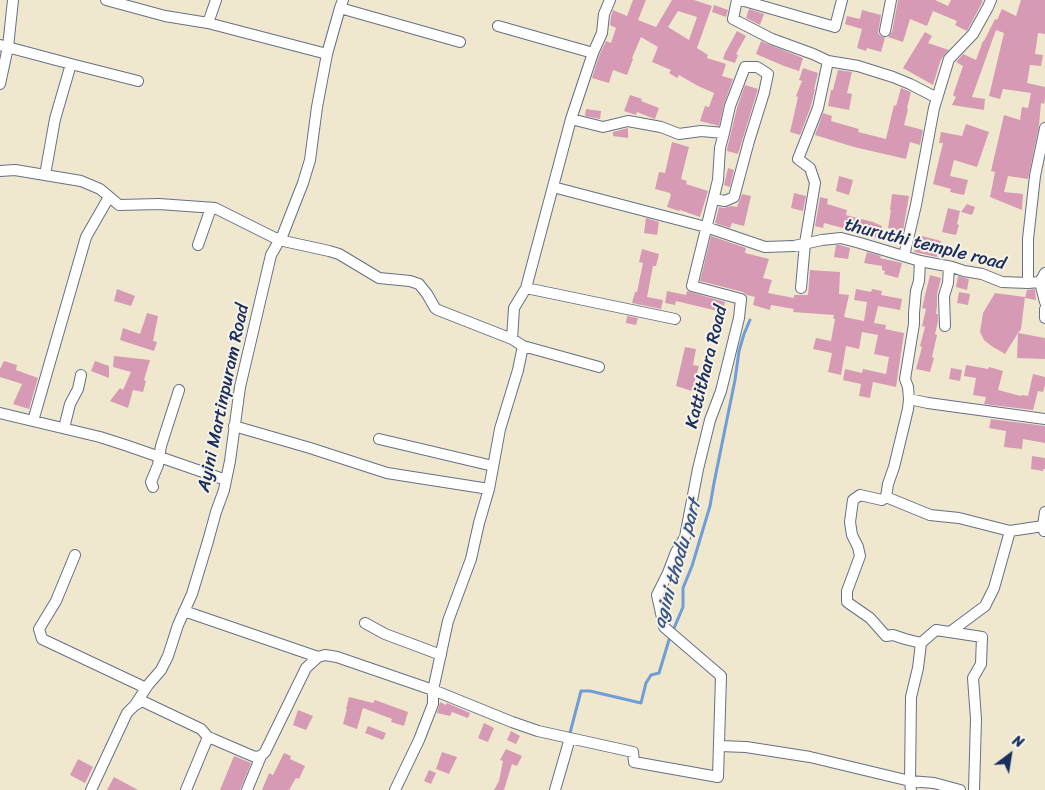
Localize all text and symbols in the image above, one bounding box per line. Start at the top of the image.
street label: thuruthi temple road [842,215,1008,275]
street label: Ayini Martinpuram Road [193,302,255,494]
street label: Kattithara Road [681,303,733,431]
water label: agini thodu part [649,497,707,631]
text: N [1007,728,1029,755]
north arrow [985,730,1035,780]

